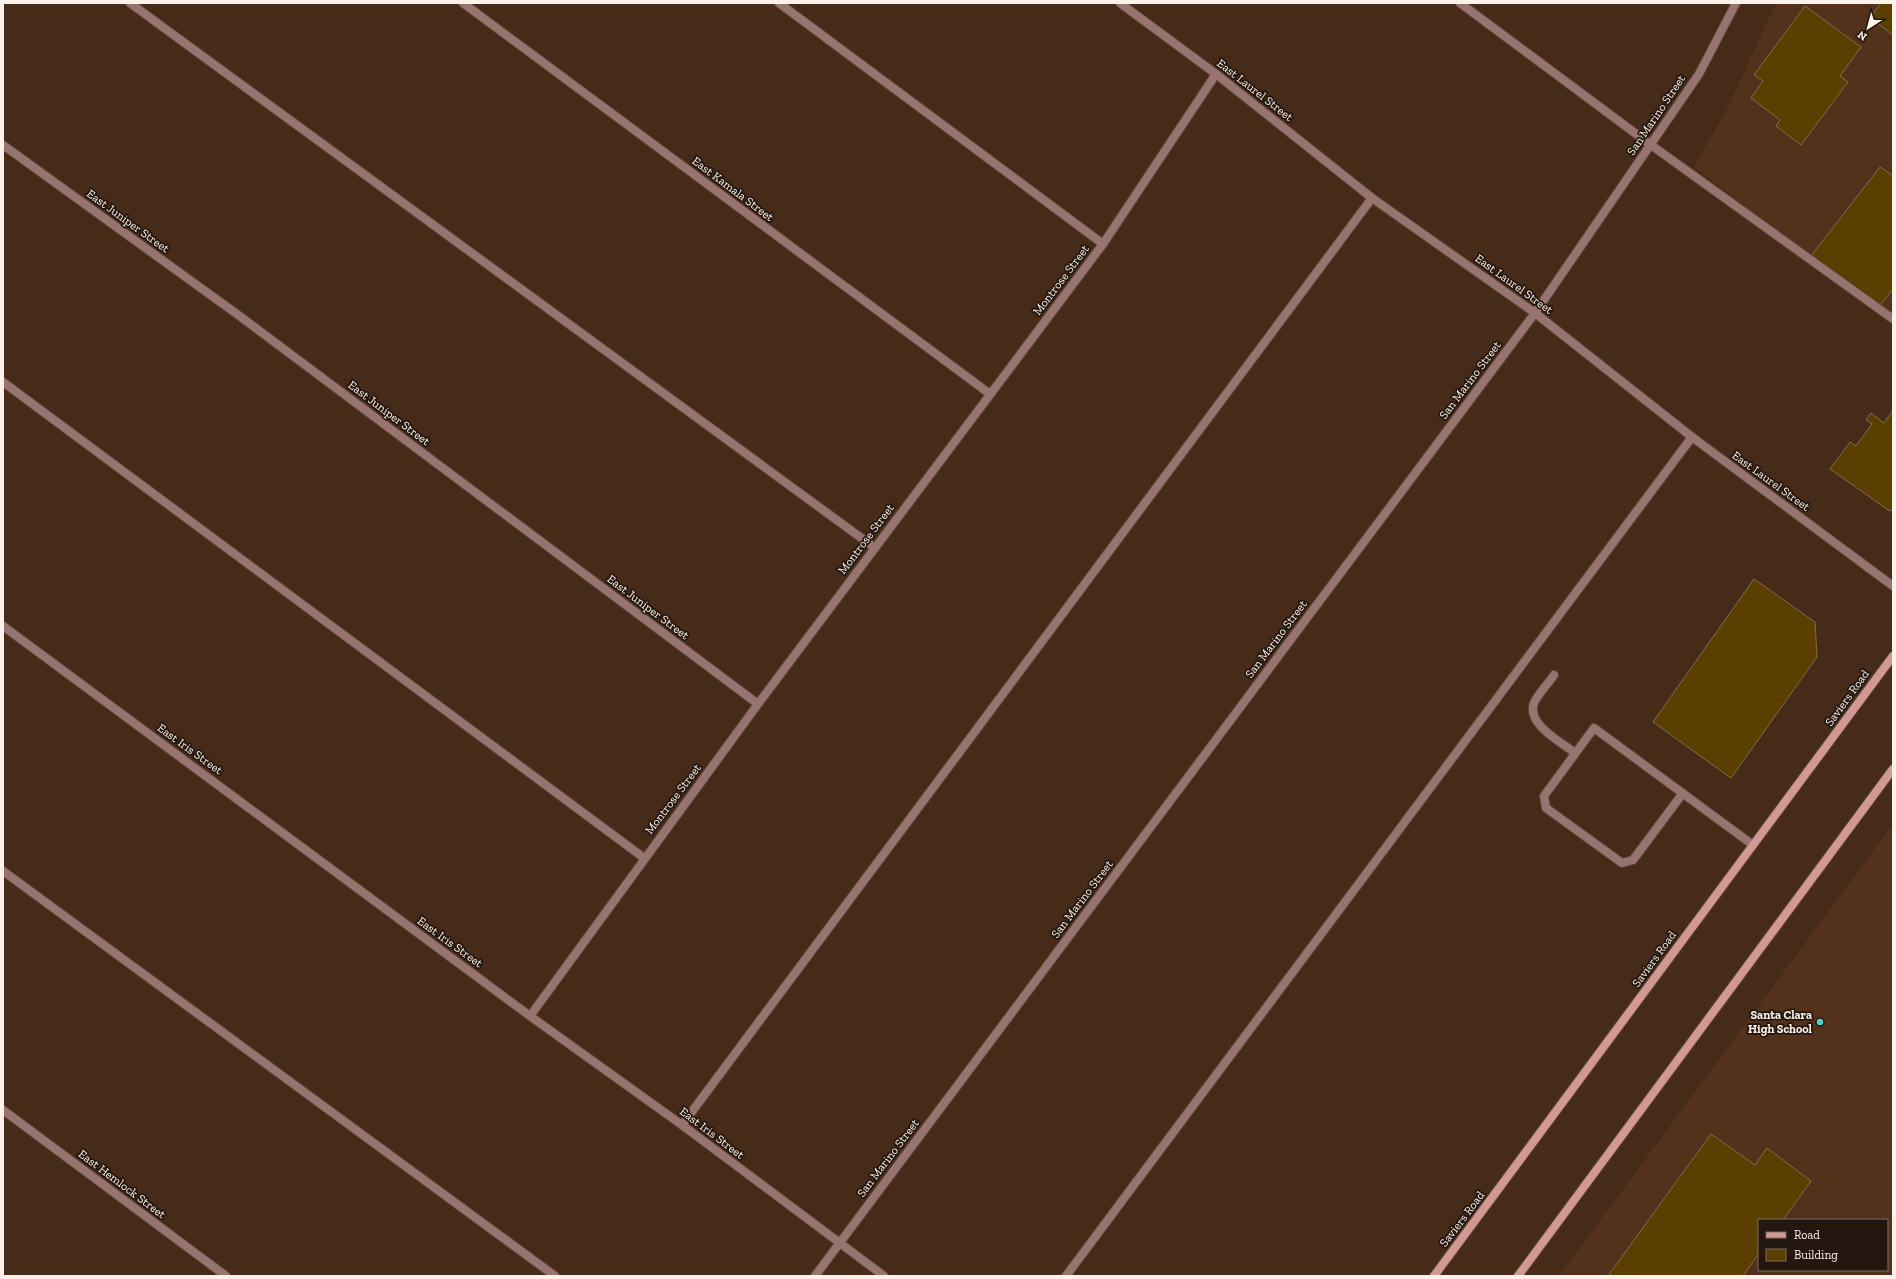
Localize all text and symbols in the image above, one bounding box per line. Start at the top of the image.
north arrow [1848,8,1888,48]
text: N [1855,28,1870,43]
street label: East Laurel Street [1214,56,1296,124]
street label: San Marino Street [1624,72,1688,158]
street label: East Kamala Street [690,154,777,224]
street label: East Juniper Street [84,186,172,256]
street label: Montrose Street [1030,242,1092,318]
street label: East Laurel Street [1472,251,1556,317]
street label: San Marino Street [1436,338,1504,422]
street label: East Juniper Street [345,378,433,449]
street label: East Laurel Street [1729,448,1813,514]
street label: Montrose Street [835,501,897,577]
street label: East Juniper Street [604,572,692,643]
street label: San Marino Street [1242,597,1310,681]
street label: Saviers Road [1822,667,1872,729]
street label: East Iris Street [155,721,226,778]
street label: Montrose Street [642,761,704,837]
street label: San Marino Street [1048,857,1116,941]
street label: East Iris Street [415,914,486,971]
street label: Saviers Road [1629,928,1679,990]
place label: Santa Clara High School [1748,1008,1813,1036]
marker: Santa Clara High School [1815,1017,1825,1027]
street label: East Iris Street [677,1104,747,1162]
street label: San Marino Street [854,1116,922,1200]
street label: East Hemlock Street [76,1147,169,1222]
street label: Saviers Road [1437,1188,1488,1250]
legend [1758,1219,1888,1271]
text: Road [1794,1228,1820,1242]
text: Building [1794,1248,1838,1262]

